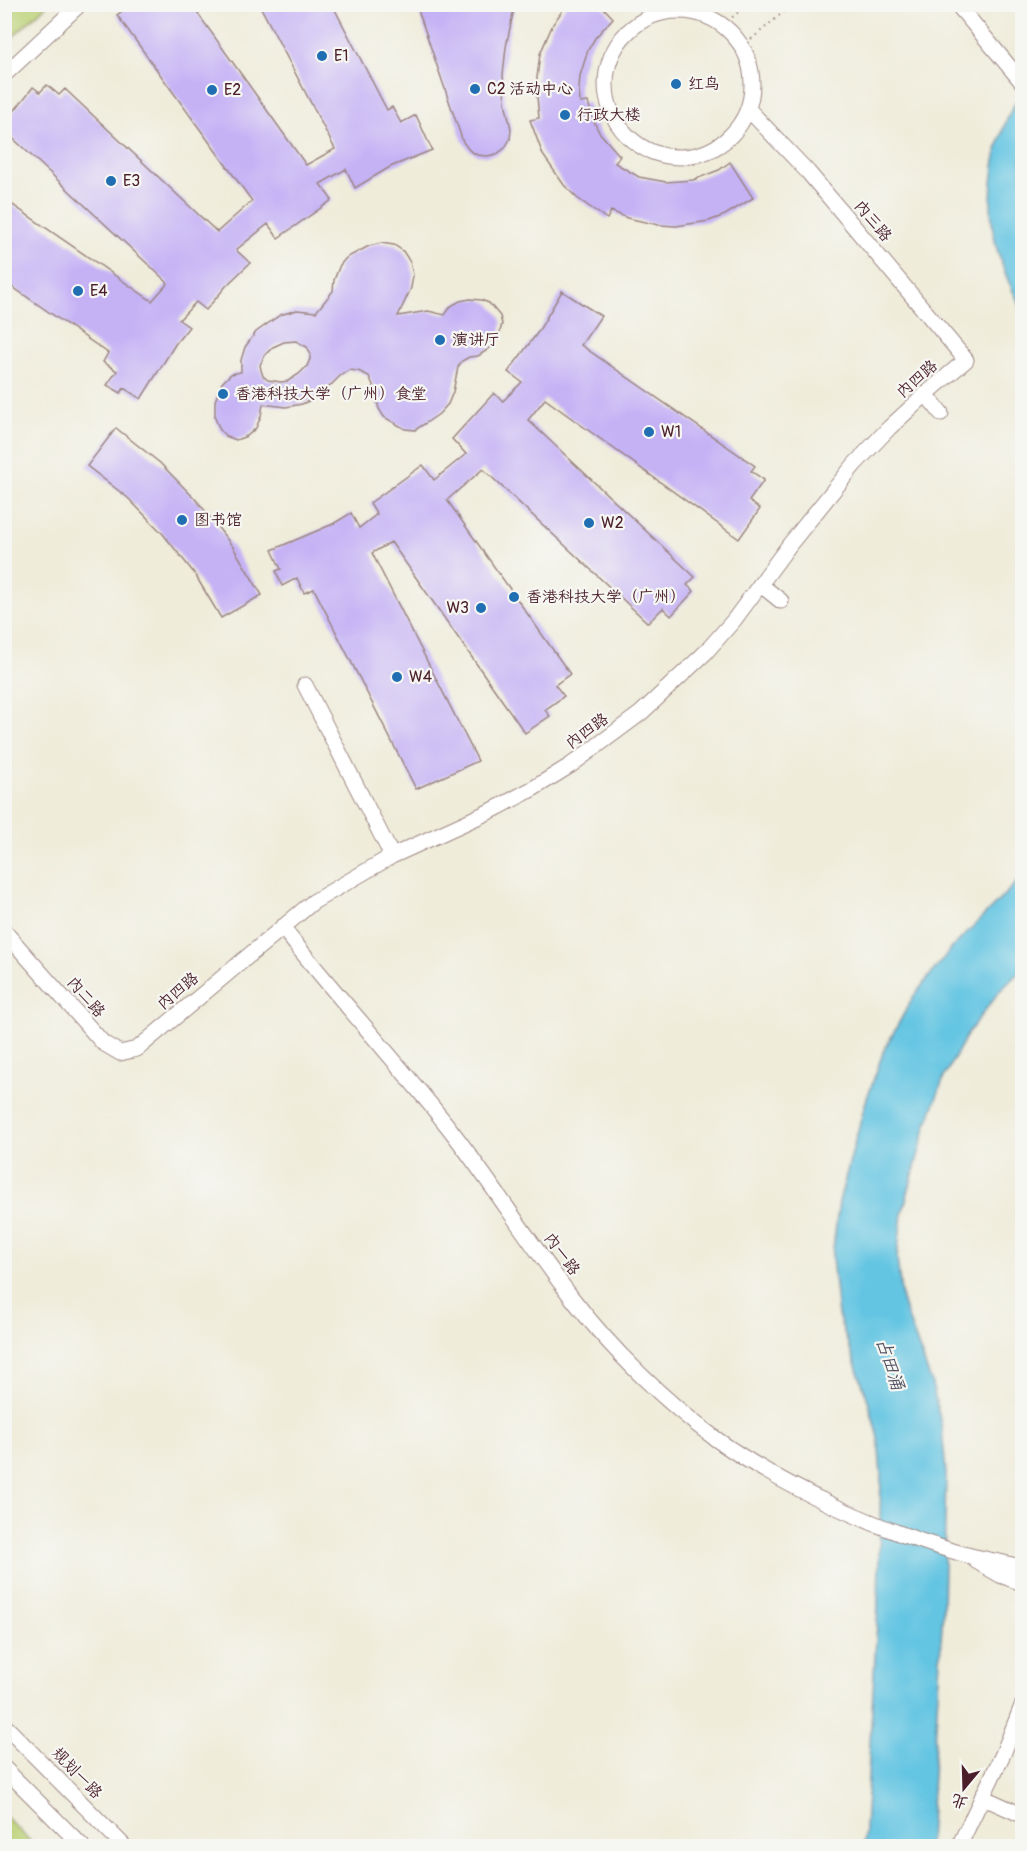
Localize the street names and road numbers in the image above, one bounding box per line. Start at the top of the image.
street label: 内三路 [850,196,896,246]
street label: 内四路 [892,356,942,402]
street label: 内四路 [562,709,612,753]
street label: 内四路 [153,968,203,1014]
street label: 内二路 [63,972,109,1022]
street label: 内一路 [540,1229,584,1279]
street label: 规划一路 [48,1743,106,1803]

